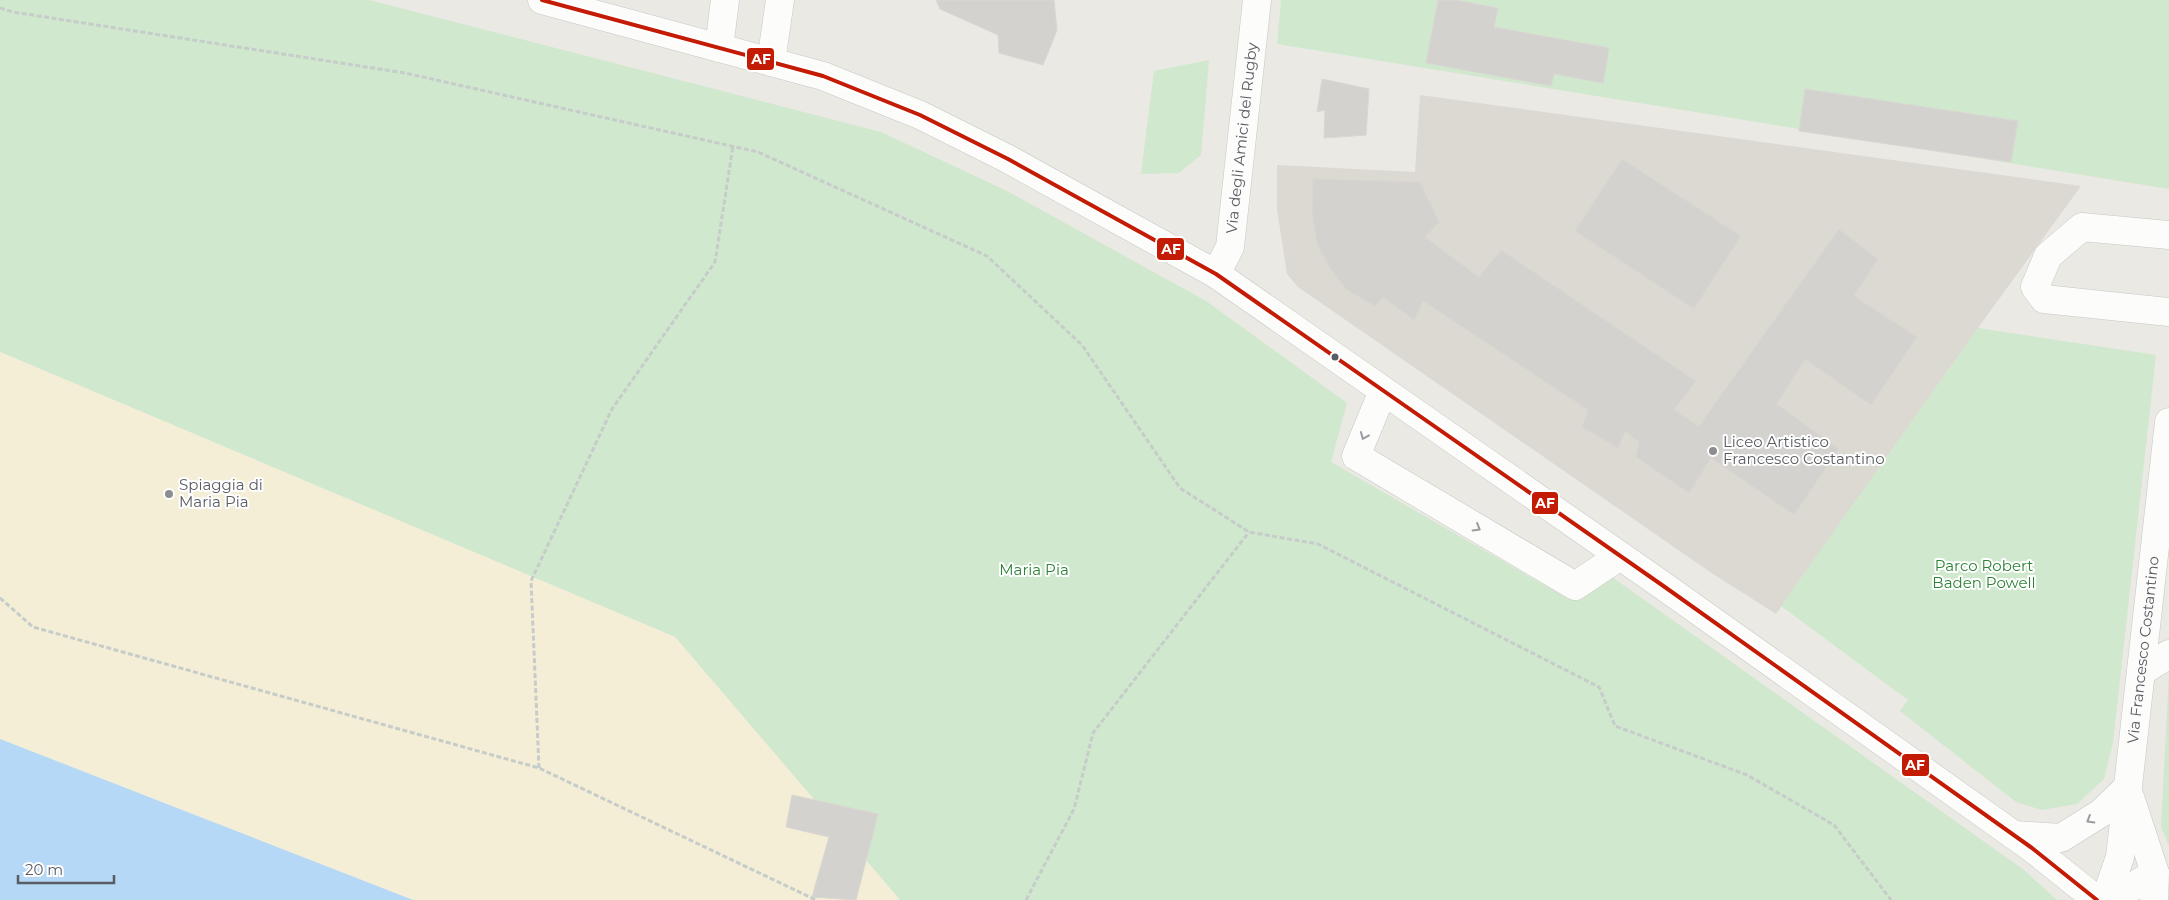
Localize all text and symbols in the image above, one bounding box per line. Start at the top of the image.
street label: Via degli Amici del Rugby [1222,41,1261,235]
line badge: AF [746,47,775,71]
text: AF [750,50,771,68]
line badge: AF [1156,237,1185,261]
text: AF [1160,240,1181,258]
unlabelled marker [1330,352,1340,362]
one-way arrow [1360,431,1371,440]
place label: Liceo Artistico Francesco Costantino [1723,432,1885,468]
marker: Liceo Artistico Francesco Costantino [1707,445,1719,457]
place label: Spiaggia di Maria Pia [179,475,263,511]
marker: Spiaggia di Maria Pia [163,488,175,500]
line badge: AF [1531,491,1559,515]
text: AF [1534,494,1555,512]
one-way arrow [1472,521,1481,531]
street label: Via Francesco Costantino [2123,555,2163,745]
park label: Parco Robert Baden Powell [1932,556,2036,592]
park label: Maria Pia [999,560,1069,579]
line badge: AF [1901,753,1930,777]
text: AF [1904,756,1925,774]
one-way arrow [2087,814,2096,824]
scale bar [18,852,114,884]
text: 20 m [25,860,63,879]

